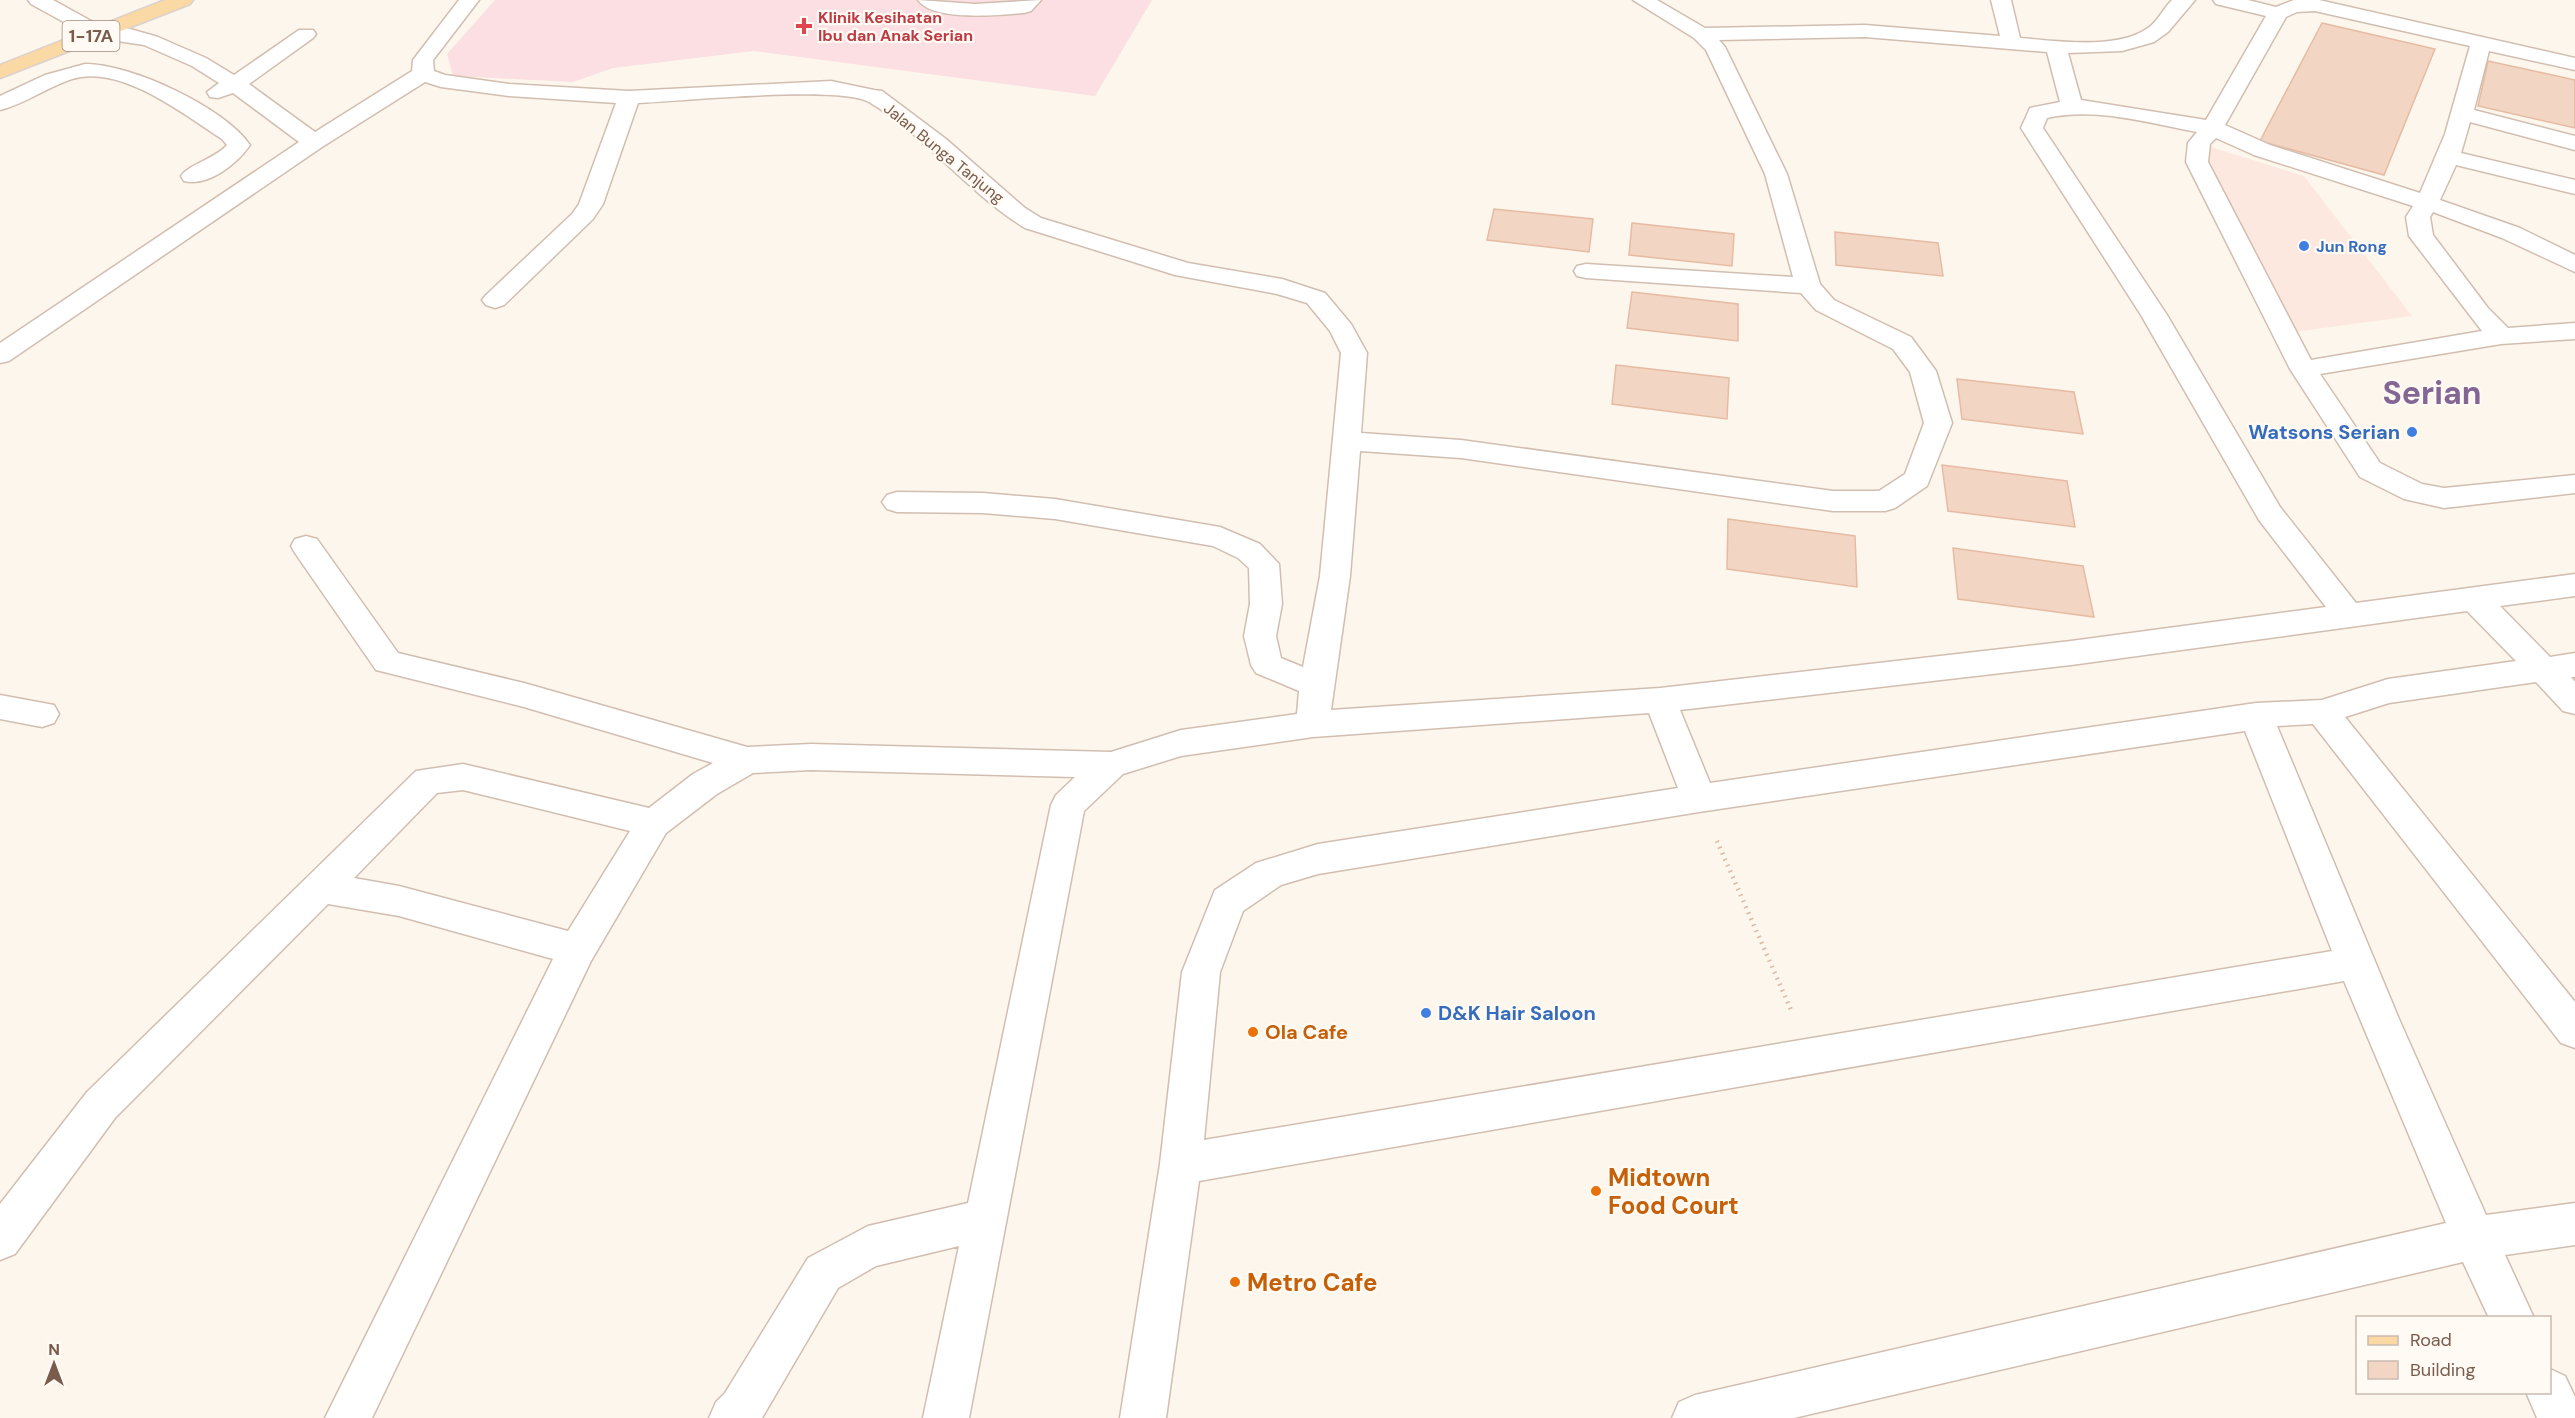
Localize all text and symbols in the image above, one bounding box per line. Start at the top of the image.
place label: Klinik Kesihatan Ibu dan Anak Serian [818,7,973,46]
marker: Klinik Kesihatan Ibu dan Anak Serian [795,17,813,35]
road number: 1-17A [62,21,119,51]
street label: Jalan Bunga Tanjung [879,98,1009,208]
place label: Jun Rong [2316,236,2387,257]
marker: Jun Rong [2297,239,2311,253]
district label: Serian [2383,372,2481,414]
place label: Watsons Serian [2248,419,2400,445]
marker: Watsons Serian [2405,425,2419,439]
place label: D&K Hair Saloon [1438,1000,1596,1026]
marker: D&K Hair Saloon [1419,1006,1433,1020]
place label: Ola Cafe [1265,1019,1348,1045]
marker: Ola Cafe [1246,1025,1260,1039]
place label: Midtown Food Court [1608,1162,1739,1221]
marker: Midtown Food Court [1589,1184,1603,1198]
place label: Metro Cafe [1247,1267,1378,1298]
marker: Metro Cafe [1228,1275,1242,1289]
legend [2356,1316,2551,1394]
text: Road [2410,1328,2452,1352]
north arrow [24,1334,84,1394]
text: N [48,1339,60,1360]
text: Building [2410,1358,2475,1382]

